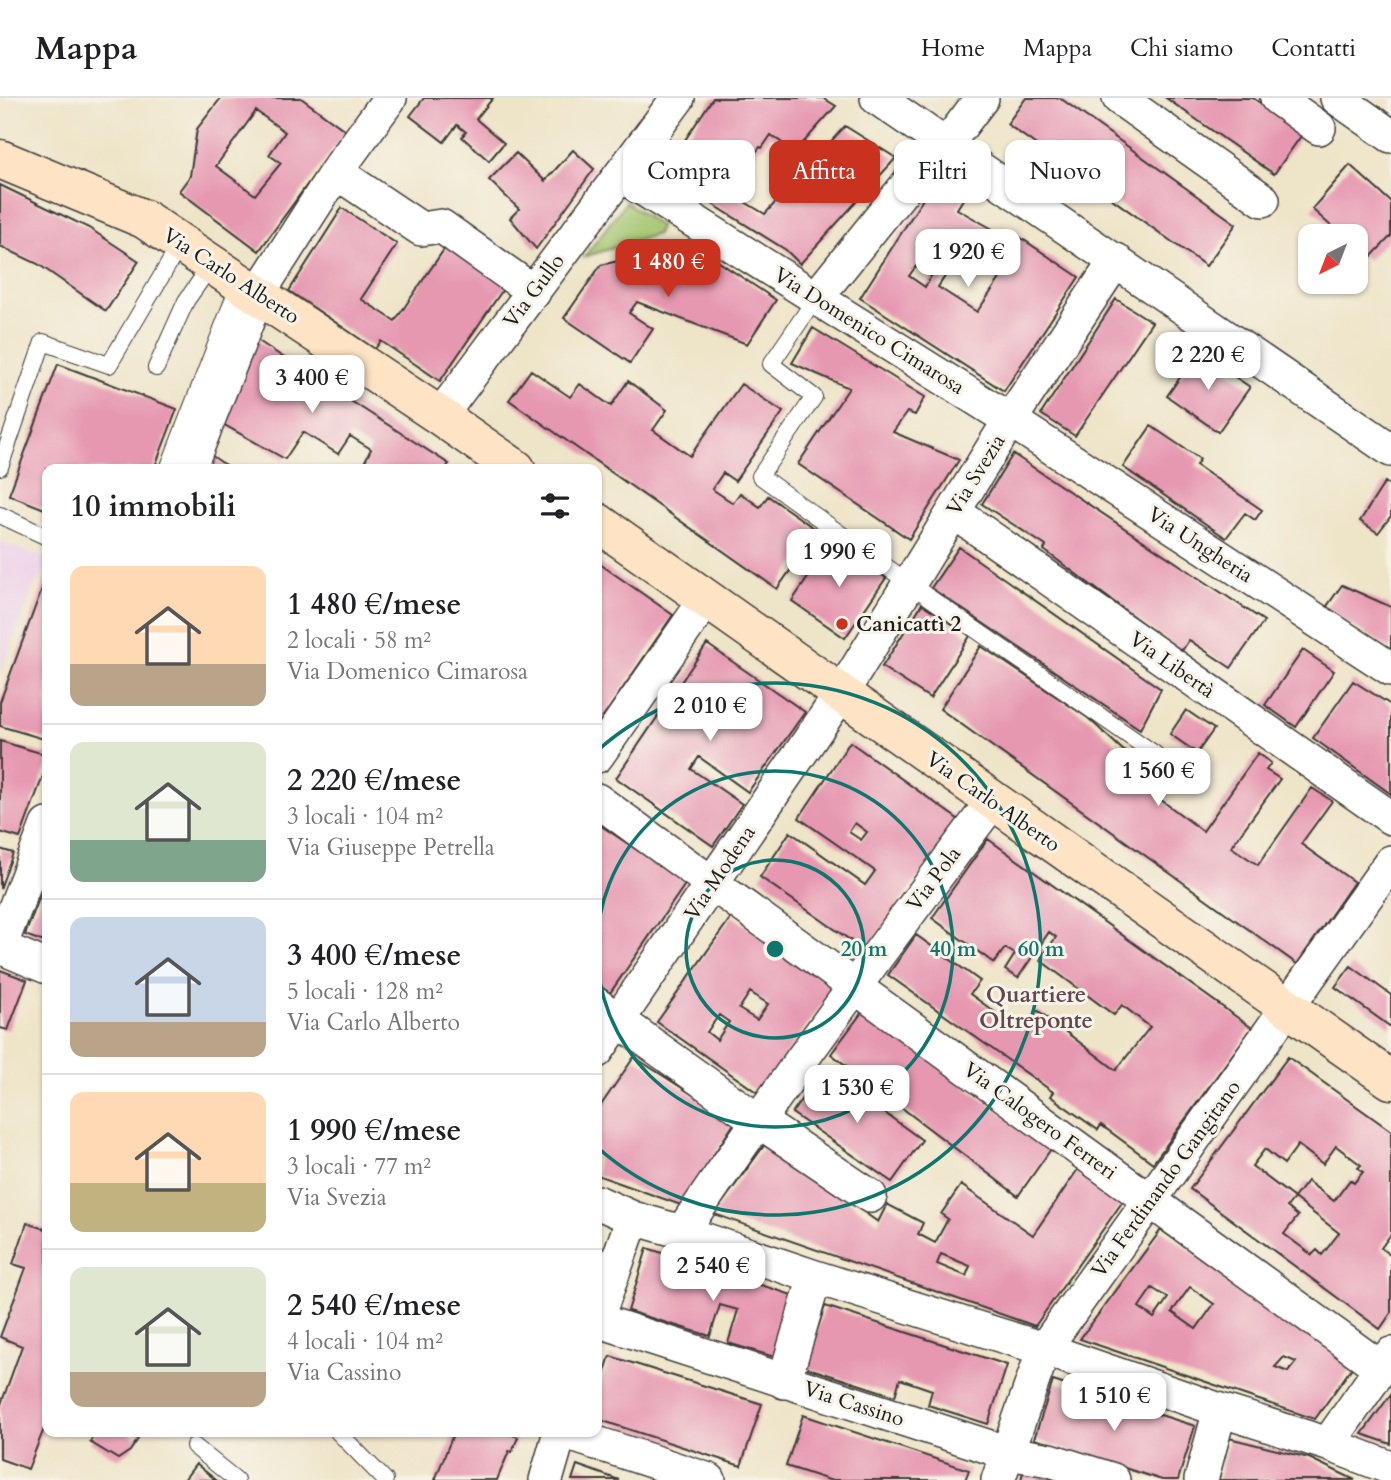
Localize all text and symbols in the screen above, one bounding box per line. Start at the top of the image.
text: Mappa [35,26,137,71]
text: Home [921,32,985,65]
text: Mappa [1023,32,1092,65]
text: Chi siamo [1130,32,1233,65]
text: Contatti [1271,32,1356,65]
chip: Compra [623,140,755,203]
chip: Affitta [769,140,880,203]
chip: Filtri [894,140,991,203]
chip: Nuovo [1005,140,1125,203]
street label: Via Carlo Alberto [157,221,305,331]
north arrow [1298,224,1368,294]
map controls [1298,224,1368,294]
pin: 1 920 € [903,230,1033,289]
text: 1 920 € [931,236,1005,267]
pin: 1 480 € [603,240,733,299]
text: 1 480 € [631,246,705,277]
street label: Via Gullo [496,248,572,334]
street label: Via Domenico Cimarosa [768,260,970,402]
pin: 2 220 € [1143,332,1273,392]
text: 2 220 € [1171,339,1245,370]
pin: 3 400 € [247,356,377,415]
text: 3 400 € [275,362,349,393]
street label: Via Svezia [940,429,1012,521]
text: 10 immobili [70,486,236,527]
icon: filters [536,487,574,525]
street label: Via Ungheria [1142,500,1258,590]
pin: 1 990 € [774,530,904,589]
text: 1 990 € [802,536,876,567]
text: 1 480 €/mese [287,584,461,625]
icon: home [126,594,210,678]
place label: Canicattì 2 [856,610,961,639]
marker: Canicattì 2 [834,616,850,632]
text: 2 locali · 58 m² [287,625,431,656]
street label: Via Libertà [1123,625,1221,705]
text: Via Domenico Cimarosa [287,656,528,687]
pin: 2 010 € [645,684,775,743]
text: 2 010 € [673,690,747,721]
street label: Via Carlo Alberto [920,745,1066,859]
pin: 1 560 € [1093,748,1223,808]
text: 1 560 € [1121,755,1195,786]
text: 2 220 €/mese [287,760,461,801]
icon: home [126,770,210,854]
text: 3 locali · 104 m² [287,801,443,832]
street label: Via Modena [678,820,762,926]
text: Via Giuseppe Petrella [287,832,495,863]
street label: Via Pola [900,841,968,917]
text: 3 400 €/mese [287,935,461,976]
text: 20 m [841,935,888,964]
text: 40 m [930,935,977,964]
text: 60 m [1018,935,1065,964]
centre of rings [763,937,787,961]
icon: home [126,945,210,1029]
text: 5 locali · 128 m² [287,976,443,1007]
district label: Quartiere Oltreponte [979,979,1093,1036]
text: Via Carlo Alberto [287,1007,460,1038]
street label: Via Calogero Ferreri [957,1055,1123,1187]
pin: 1 530 € [792,1066,922,1125]
text: 1 530 € [820,1072,894,1103]
street label: Via Ferdinando Gangitano [1084,1074,1248,1284]
text: 1 990 €/mese [287,1110,461,1151]
icon: home [126,1120,210,1204]
text: 3 locali · 77 m² [287,1151,431,1182]
text: Via Svezia [287,1182,387,1213]
pin: 2 540 € [648,1244,778,1303]
text: 2 540 € [676,1250,750,1281]
text: 2 540 €/mese [287,1285,461,1326]
icon: home [126,1295,210,1379]
text: 4 locali · 104 m² [287,1326,443,1357]
text: Via Cassino [287,1357,401,1388]
street label: Via Cassino [800,1374,908,1434]
pin: 1 510 € [1049,1374,1179,1433]
text: 1 510 € [1077,1380,1151,1411]

